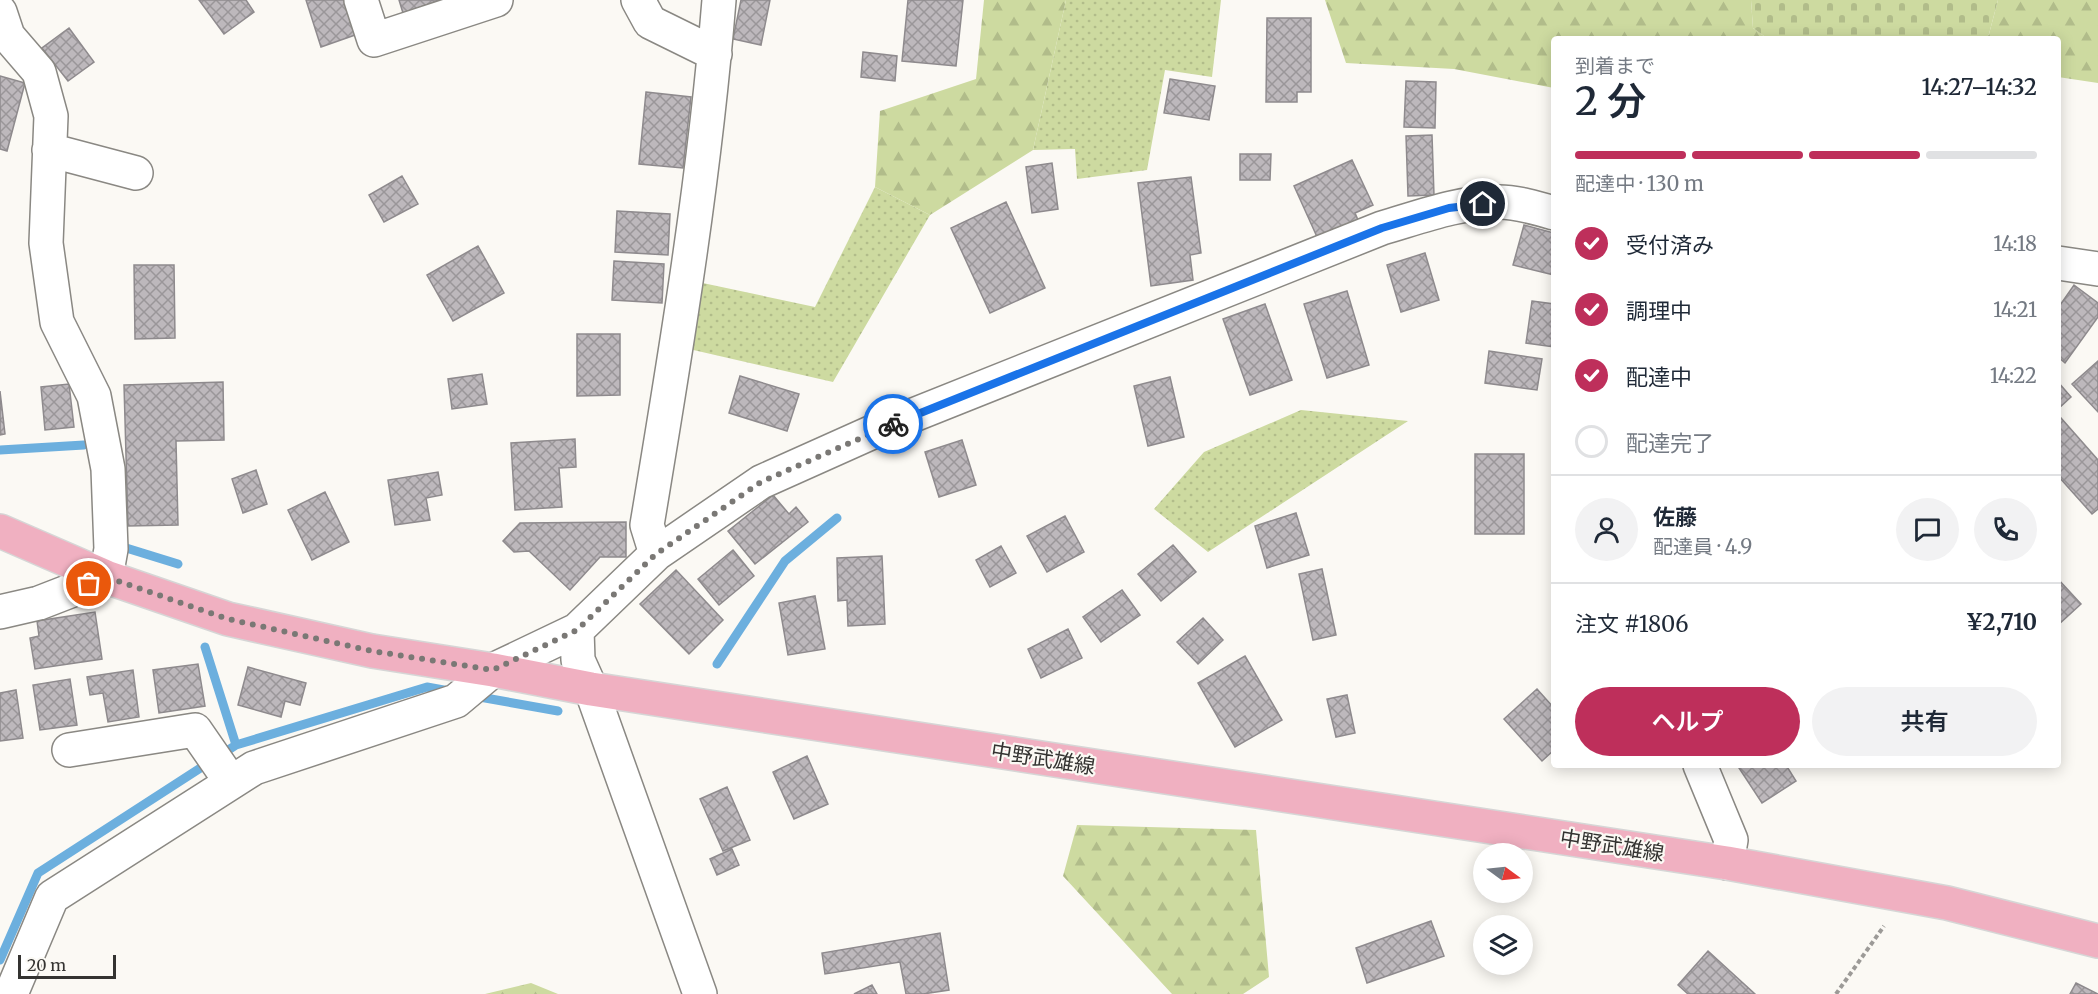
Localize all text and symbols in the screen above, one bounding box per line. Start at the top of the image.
text: 到着まで [1575,53,1655,78]
text: 14:27–14:32 [1922,73,2037,101]
text: 2 分 [1575,77,1646,126]
text: 配達中 · 130 m [1575,171,1704,196]
pin [1457,178,1508,229]
icon: home [1466,187,1499,220]
icon: check [1575,227,1608,260]
text: 受付済み [1626,231,1714,259]
text: 14:18 [1993,231,2037,256]
icon: check [1575,293,1608,326]
text: 調理中 [1626,297,1692,325]
text: 14:21 [1993,297,2037,322]
icon: check [1575,359,1608,392]
text: 配達中 [1626,363,1692,391]
text: 14:22 [1990,363,2037,388]
courier [863,394,923,454]
icon: bike [877,408,910,441]
text: 配達完了 [1626,429,1714,457]
button: person [1575,498,1638,561]
button: chat [1896,498,1959,561]
button: phone [1974,498,2037,561]
text: 佐藤 [1653,503,1697,531]
text: 配達員 · 4.9 [1653,534,1752,559]
pin [63,558,114,609]
icon: bag [72,567,105,600]
text: ¥2,710 [1966,608,2037,636]
text: 注文 #1806 [1575,610,1689,638]
button: ヘルプ [1575,687,1800,756]
button: 共有 [1812,687,2037,756]
street label: 中野武雄線 [989,737,1097,780]
street label: 中野武雄線 [1558,824,1666,867]
north arrow [1473,843,1533,903]
map controls [1473,843,1533,975]
button: layers [1473,915,1533,975]
scale bar [18,952,116,980]
text: 20 m [27,955,66,975]

